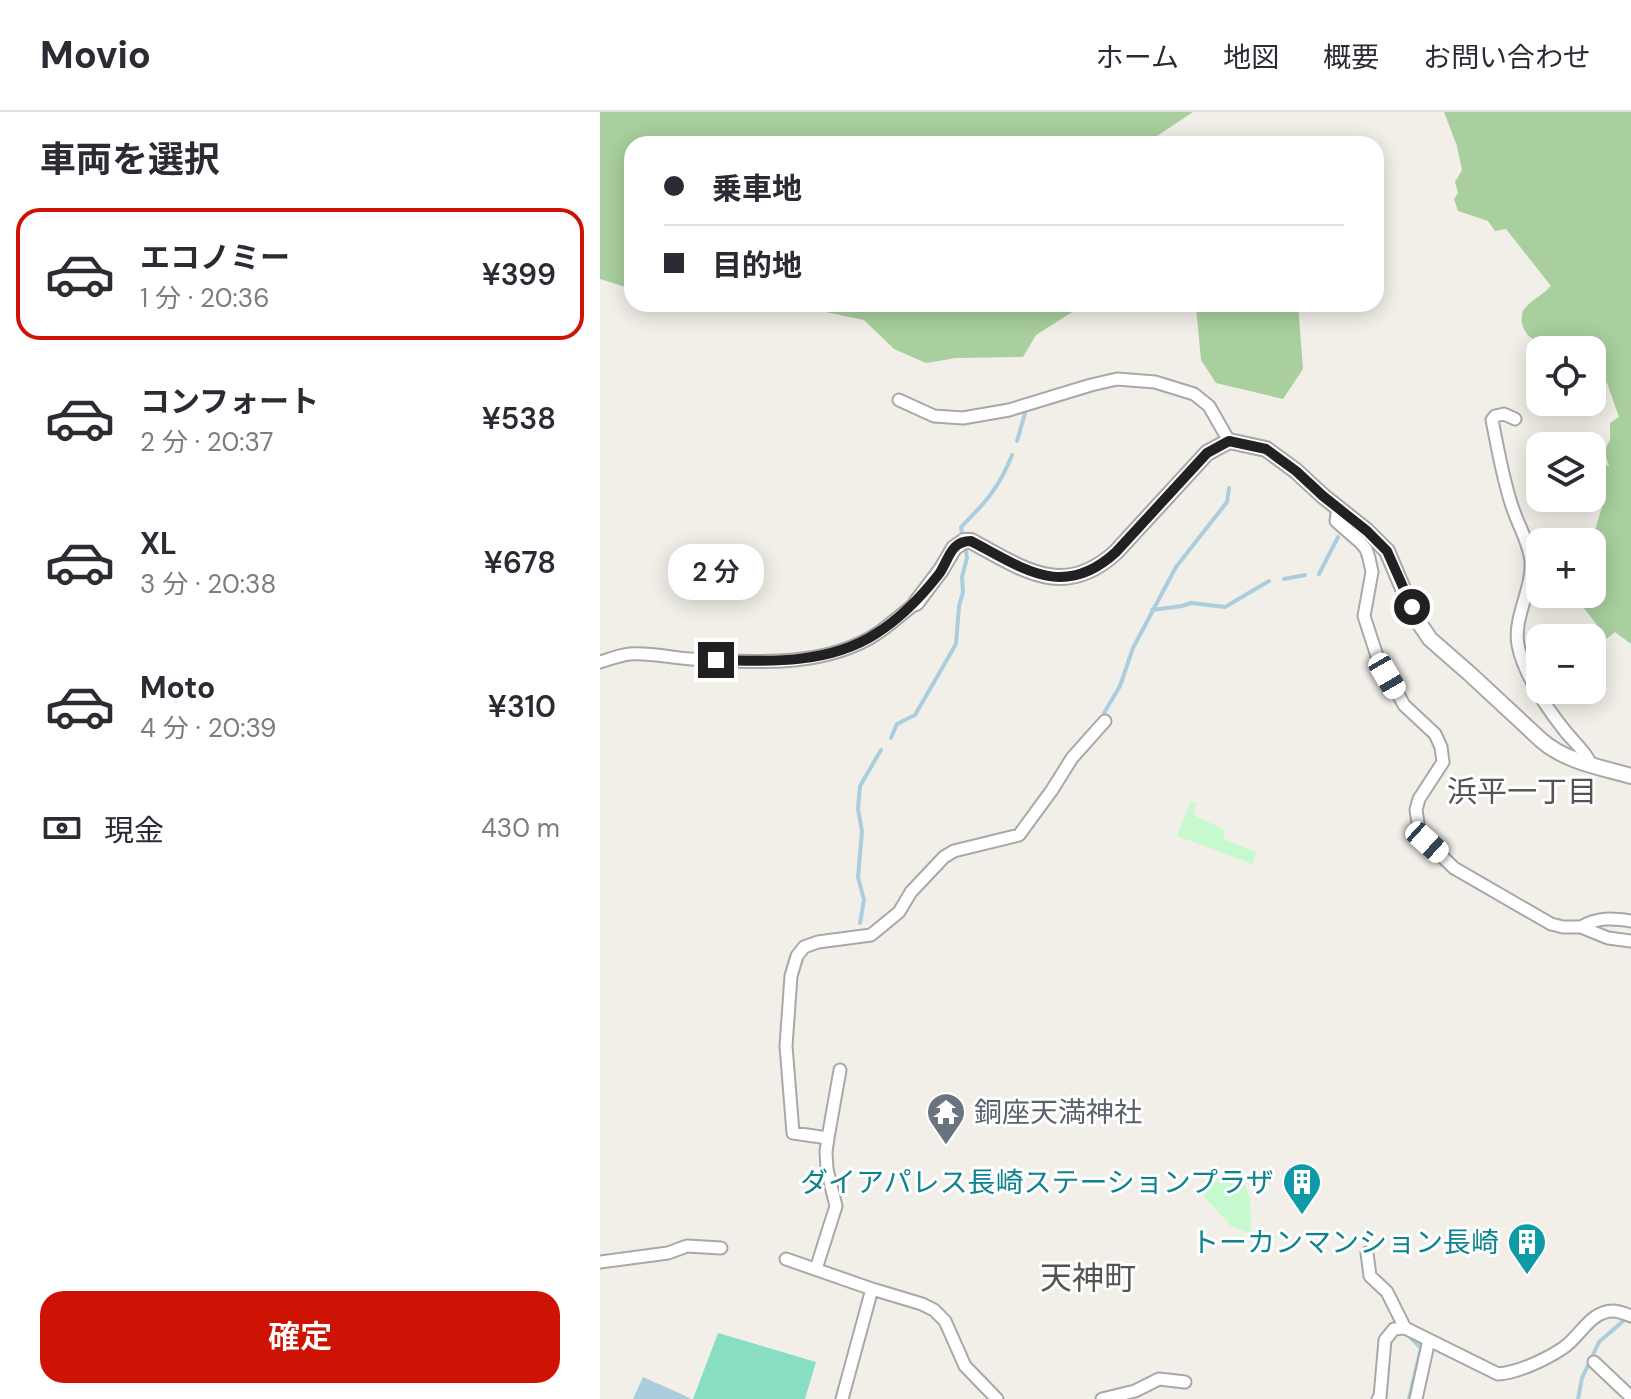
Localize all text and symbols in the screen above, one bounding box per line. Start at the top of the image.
text: Movio [40,30,151,80]
text: ホーム [1096,39,1179,76]
text: 地図 [1223,39,1279,76]
text: 概要 [1323,39,1379,76]
text: お問い合わせ [1423,39,1591,76]
text: 車両を選択 [40,136,220,183]
text: 乗車地 [712,169,802,208]
icon: car [44,238,116,310]
text: エコノミー [140,238,290,277]
text: 目的地 [712,246,802,285]
text: ¥399 [482,255,556,294]
text: 1 分 · 20:36 [140,281,269,315]
map controls [1526,336,1606,704]
button: locate [1526,336,1606,416]
icon: car [44,382,116,454]
text: コンフォート [140,382,319,421]
text: ¥538 [482,399,556,438]
text: 2 分 · 20:37 [140,425,273,459]
button: layers [1526,432,1606,512]
text: XL [140,524,177,563]
icon: car [44,526,116,598]
button: + [1526,528,1606,608]
text: ¥678 [484,543,556,582]
callout: 2 分 [668,544,764,600]
text: 2 分 [692,555,740,589]
text: 3 分 · 20:38 [140,567,276,601]
route start [1394,589,1430,625]
button: − [1526,624,1606,704]
route end [698,642,734,678]
car [1365,649,1409,703]
text: Moto [140,668,215,707]
icon: car [44,670,116,742]
text: ¥310 [488,687,556,726]
text: 4 分 · 20:39 [140,711,276,745]
district label: 浜平一丁目 [1447,772,1597,811]
icon: cash [40,806,84,850]
text: 現金 [104,811,164,850]
text: 430 m [481,811,560,845]
car [1401,817,1453,867]
temple icon: 銅座天満神社 [925,1091,967,1146]
place label: 銅座天満神社 [974,1094,1142,1131]
building icon: ダイアパレス長崎ステーションプラザ [1281,1161,1323,1216]
place label: ダイアパレス長崎ステーションプラザ [800,1164,1274,1201]
building icon: トーカンマンション長崎 [1506,1221,1548,1276]
place label: トーカンマンション長崎 [1191,1224,1499,1261]
district label: 天神町 [1040,1257,1136,1299]
button: 確定 [40,1291,560,1383]

